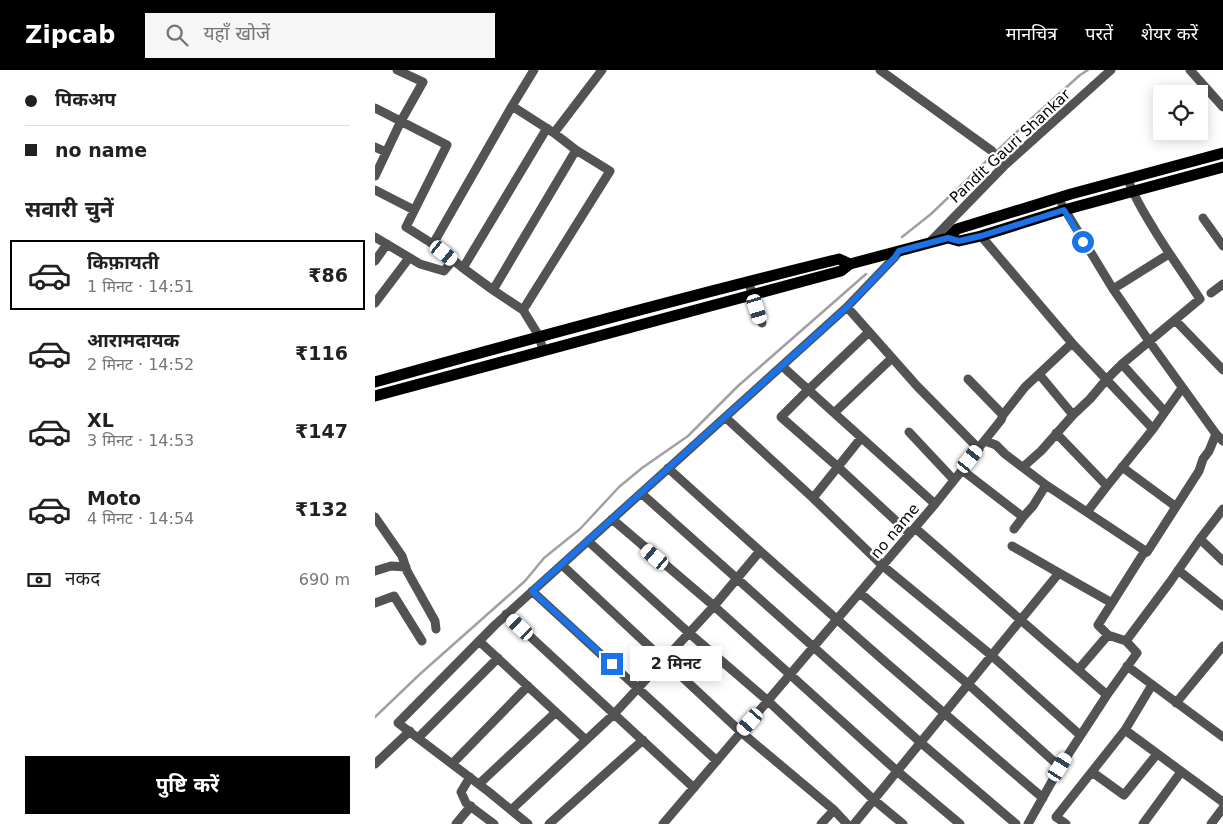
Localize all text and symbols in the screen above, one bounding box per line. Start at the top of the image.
search box [145,13,495,58]
text: Zipcab [25,21,115,49]
icon: search [163,21,191,49]
text: यहाँ खोजें [203,22,270,44]
text: मानचित्र [1006,23,1057,44]
text: परतें [1085,23,1113,44]
text: शेयर करें [1141,23,1198,44]
street label: Pandit Gauri Shankar [946,85,1075,207]
map controls [1153,85,1208,140]
button: locate [1153,85,1208,140]
text: पिकअप [55,88,116,110]
text: no name [55,139,147,161]
text: सवारी चुनें [25,197,114,222]
route start [1072,231,1094,253]
car [427,238,460,268]
text: किफ़ायती [87,251,159,273]
icon: car [27,253,72,298]
text: ₹86 [308,264,348,286]
text: 1 मिनट · 14:51 [87,277,194,296]
car [745,292,768,326]
text: आरामदायक [87,329,179,351]
icon: car [27,331,72,376]
text: ₹116 [295,342,348,364]
text: 2 मिनट · 14:52 [87,355,194,374]
icon: car [27,409,72,454]
text: XL [87,409,114,431]
text: ₹147 [295,420,348,442]
text: 3 मिनट · 14:53 [87,431,194,450]
car [954,443,985,475]
icon: car [27,487,72,532]
text: Moto [87,487,141,509]
text: ₹132 [295,498,348,520]
street label: no name [867,500,923,562]
text: 4 मिनट · 14:54 [87,509,194,528]
car [638,542,671,572]
icon: cash [25,566,53,594]
text: नकद [65,567,100,589]
text: 690 m [299,570,350,589]
car [503,611,536,643]
callout: 2 मिनट [629,646,722,682]
route end [601,653,623,675]
text: 2 मिनट [651,654,701,673]
car [734,706,765,738]
car [1045,750,1074,784]
button: पुष्टि करें [25,756,350,814]

